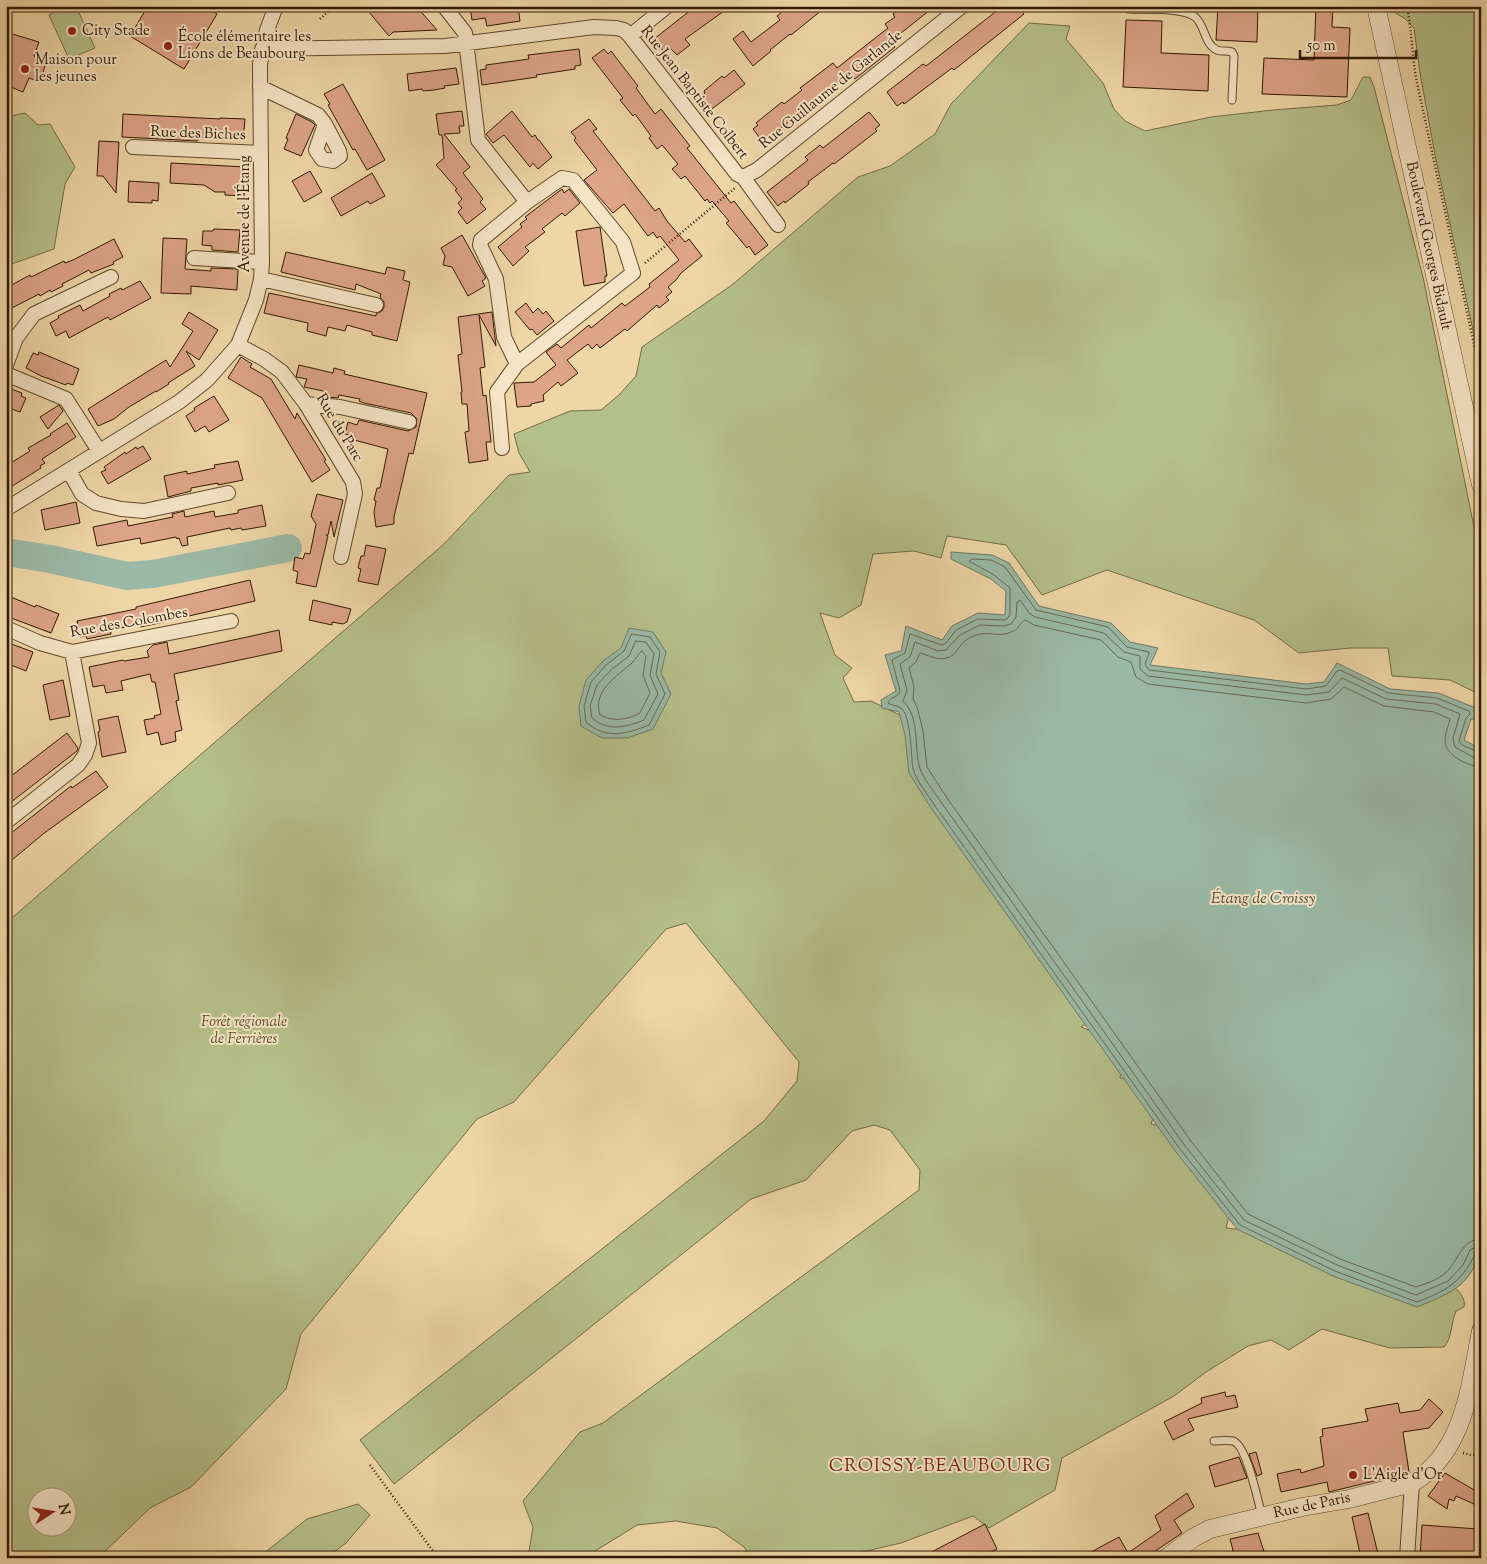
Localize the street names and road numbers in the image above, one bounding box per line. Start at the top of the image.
street label: Rue Jean Baptiste Colbert [635,22,753,164]
street label: Rue Guillaume de Garlande [755,26,907,154]
street label: Rue des Biches [150,122,246,146]
street label: Avenue de l'Étang [234,156,256,272]
street label: Boulevard Georges Bidault [1400,160,1456,332]
street label: Rue du Parc [310,390,368,466]
street label: Rue des Colombes [69,602,189,644]
street label: Rue de Paris [1271,1488,1353,1524]

